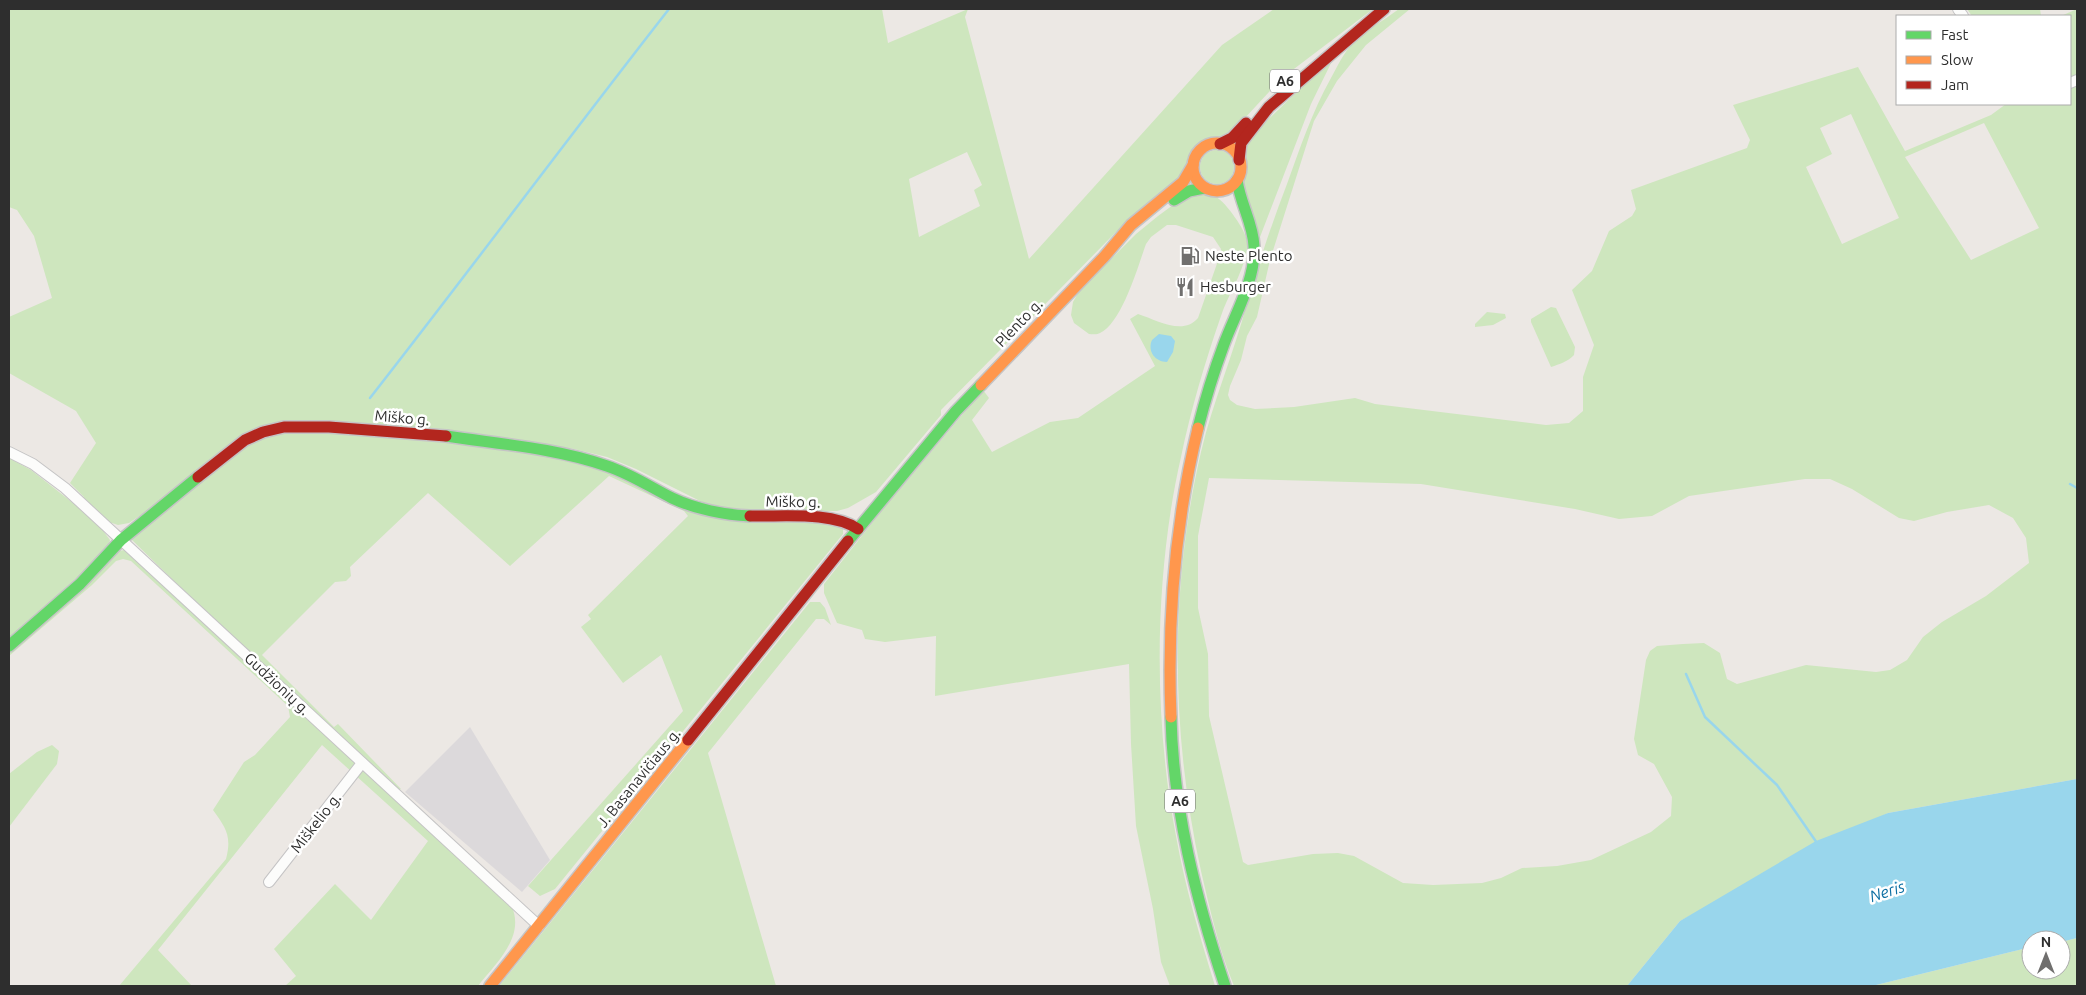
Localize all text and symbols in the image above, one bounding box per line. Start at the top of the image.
legend [1896,15,2071,105]
text: Fast [1941,26,1969,43]
text: Slow [1941,51,1974,68]
road number: A6 [1270,70,1300,92]
text: Jam [1941,76,1969,93]
fuel station icon: Neste Plento [1179,245,1201,267]
place label: Neste Plento [1205,247,1292,264]
restaurant icon: Hesburger [1174,276,1196,298]
place label: Hesburger [1200,278,1271,295]
street label: Plento g. [992,295,1046,350]
street label: Miško g. [374,407,430,428]
street label: Miško g. [765,493,821,510]
street label: Gudžionių g. [241,649,314,718]
street label: J. Basanavičiaus g. [594,725,684,831]
road number: A6 [1165,789,1195,812]
street label: Miškelio g. [287,790,344,856]
water label: Neris [1867,877,1907,905]
north arrow [2021,930,2071,980]
text: N [2041,934,2051,950]

